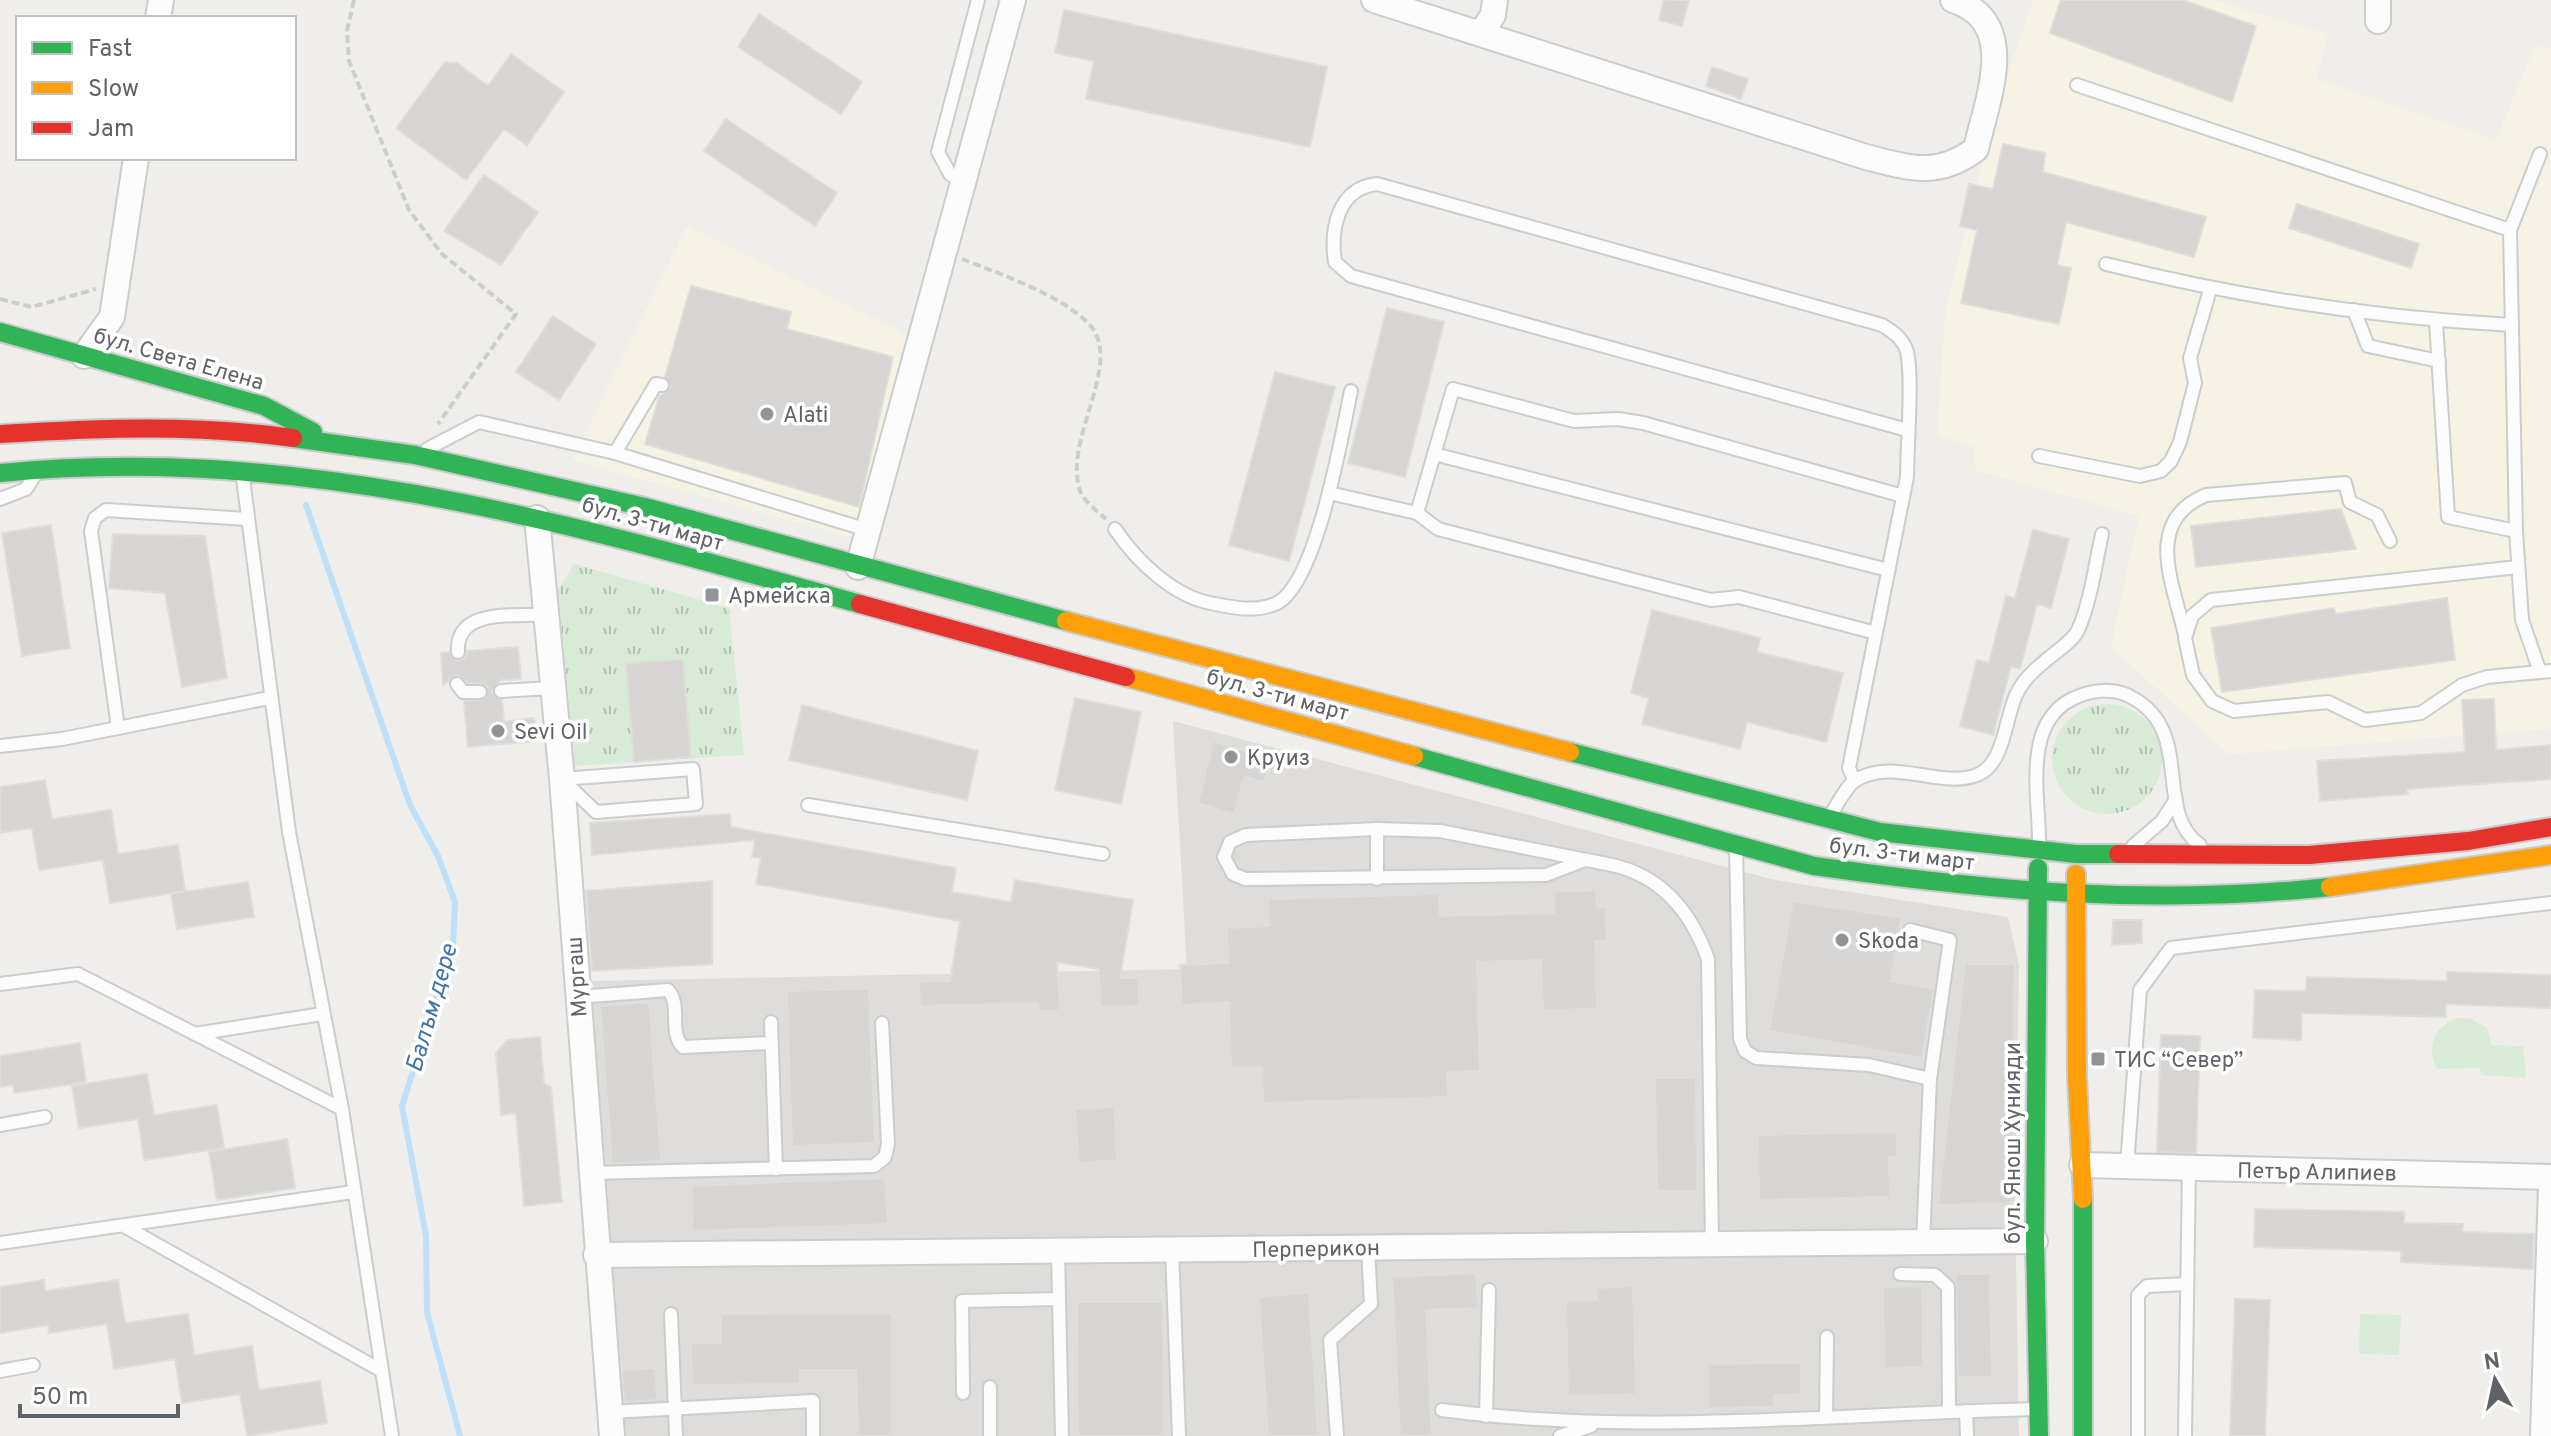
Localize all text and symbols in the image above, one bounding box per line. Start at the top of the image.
legend [16,16,296,160]
text: Fast [88,35,132,65]
text: Slow [88,75,139,105]
text: Jam [88,115,134,145]
street label: бул. Света Елена [90,323,267,398]
place label: Alati [783,403,828,430]
marker: Alati [758,405,776,423]
street label: бул. 3-ти март [578,492,726,559]
place label: Армейска [728,584,831,611]
marker: Армейска [703,586,721,604]
street label: бул. 3-ти март [1203,664,1352,728]
place label: Sevi Oil [514,720,588,747]
marker: Sevi Oil [489,722,507,740]
place label: Круиз [1247,746,1310,773]
marker: Круиз [1222,748,1240,766]
street label: бул. 3-ти март [1827,833,1976,878]
place label: Skoda [1858,929,1919,956]
marker: Skoda [1833,931,1851,949]
street label: Мургаш [562,935,595,1018]
water label: Балъм дере [400,940,466,1076]
street label: бул. Янош Хунияди [2001,1042,2028,1244]
place label: ТИС “Север” [2114,1048,2243,1075]
marker: ТИС “Север” [2089,1050,2107,1068]
street label: Петър Алипиев [2237,1159,2397,1188]
street label: Перперикон [1252,1236,1380,1265]
north arrow [2455,1340,2535,1420]
text: N [2482,1348,2502,1377]
scale bar [20,1368,178,1418]
text: 50 m [32,1383,88,1413]

